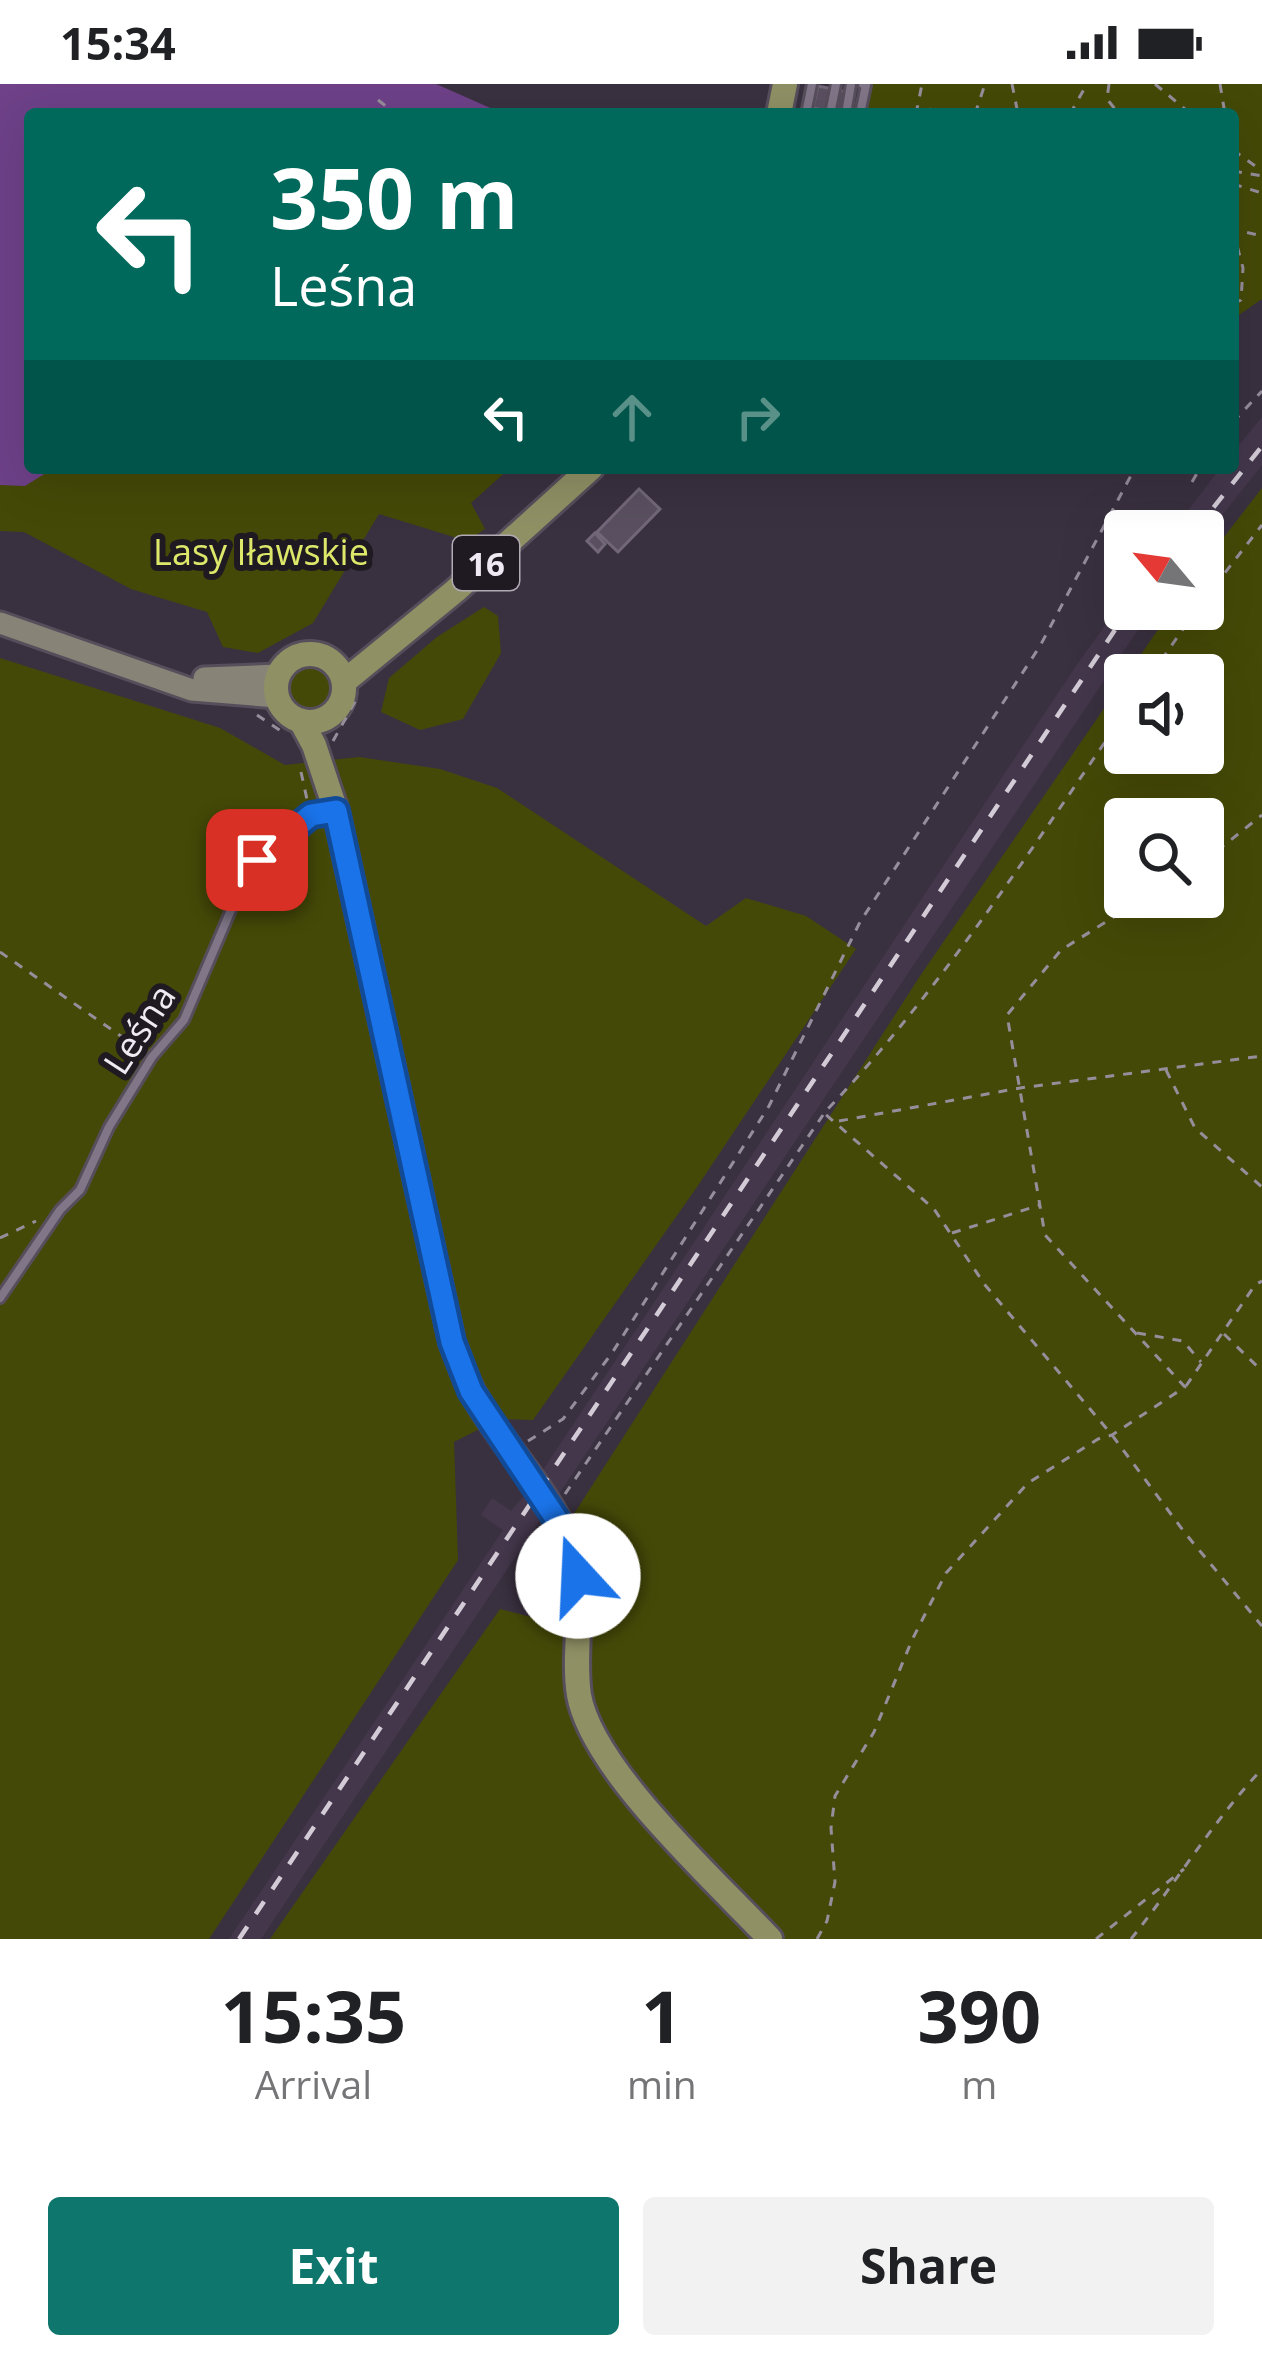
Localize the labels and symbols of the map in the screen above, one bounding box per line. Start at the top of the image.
north arrow [1104,510,1224,630]
park label: Lasy Iławskie [153,527,369,576]
road number: 16 [453,536,519,590]
pin [206,809,308,911]
street label: Leśna [92,974,186,1084]
position arrow [515,1513,641,1639]

